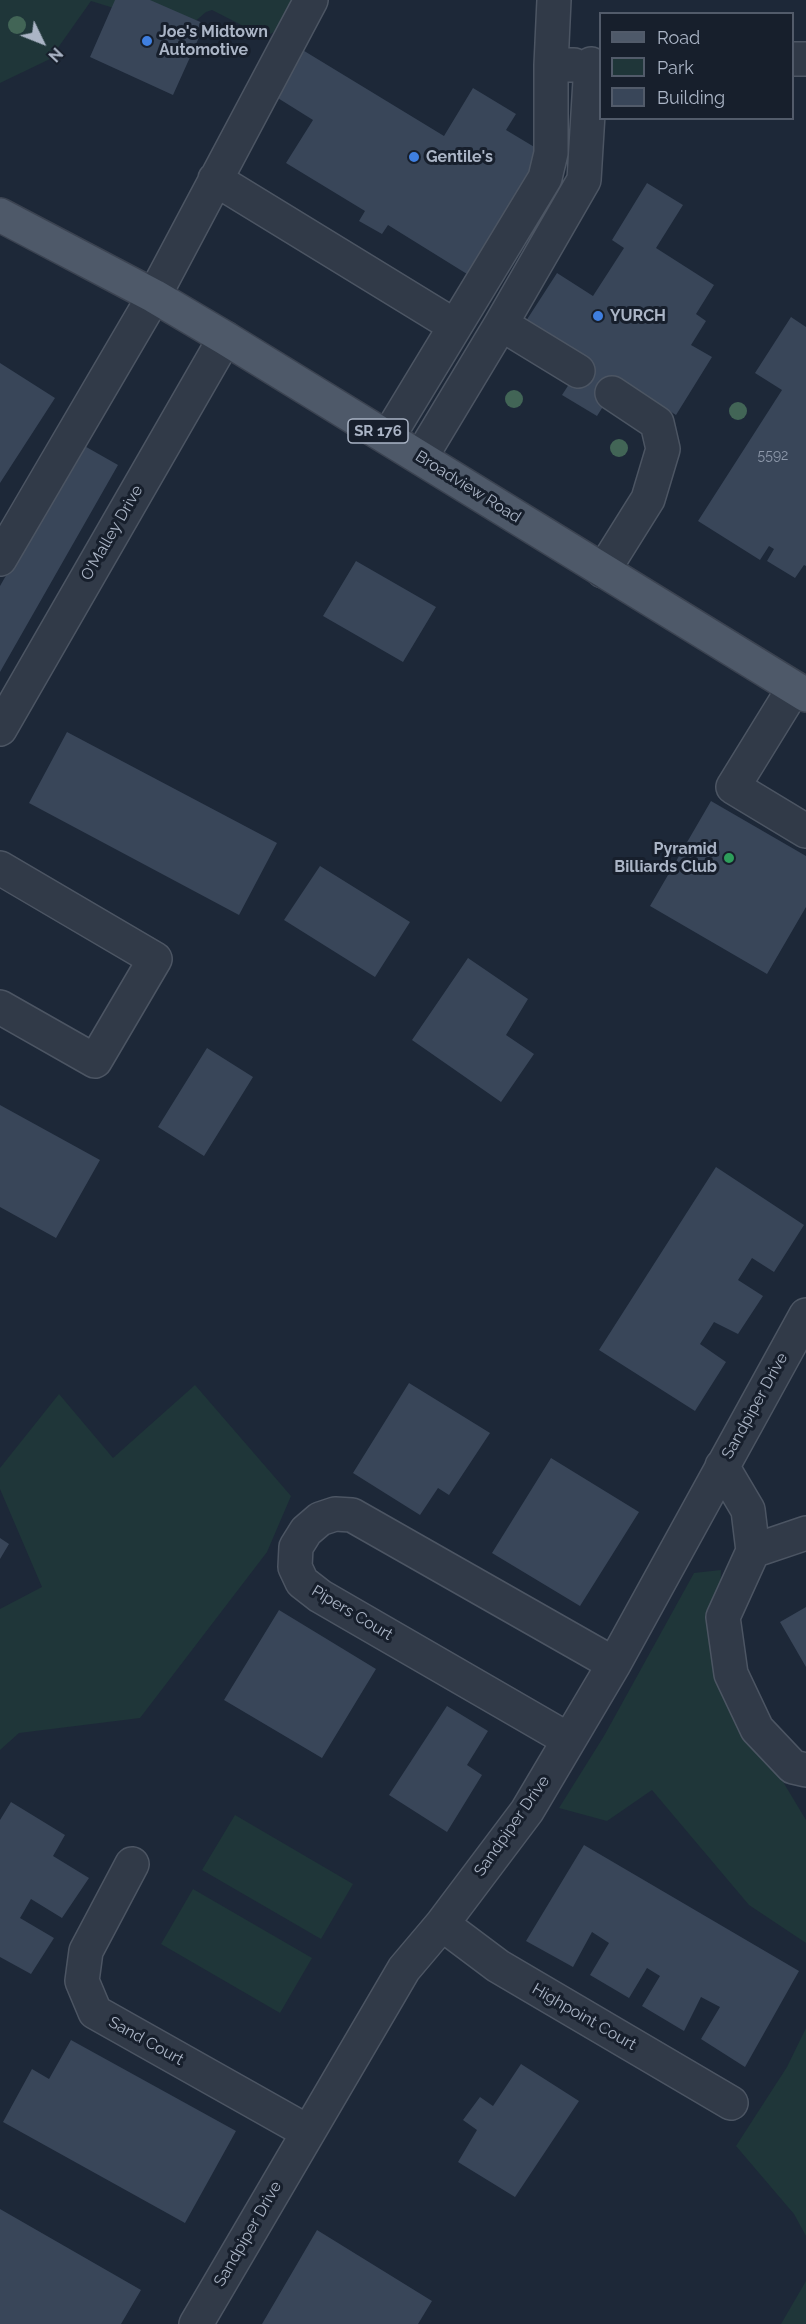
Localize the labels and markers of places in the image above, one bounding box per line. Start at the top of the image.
place label: Joe's Midtown Automotive [159,22,268,60]
marker: Joe's Midtown Automotive [140,34,154,48]
place label: Gentile's [426,147,493,167]
marker: Gentile's [407,150,421,164]
place label: YURCH [610,306,666,326]
marker: YURCH [591,309,605,323]
place label: Pyramid Billiards Club [614,839,717,877]
marker: Pyramid Billiards Club [722,851,736,865]

